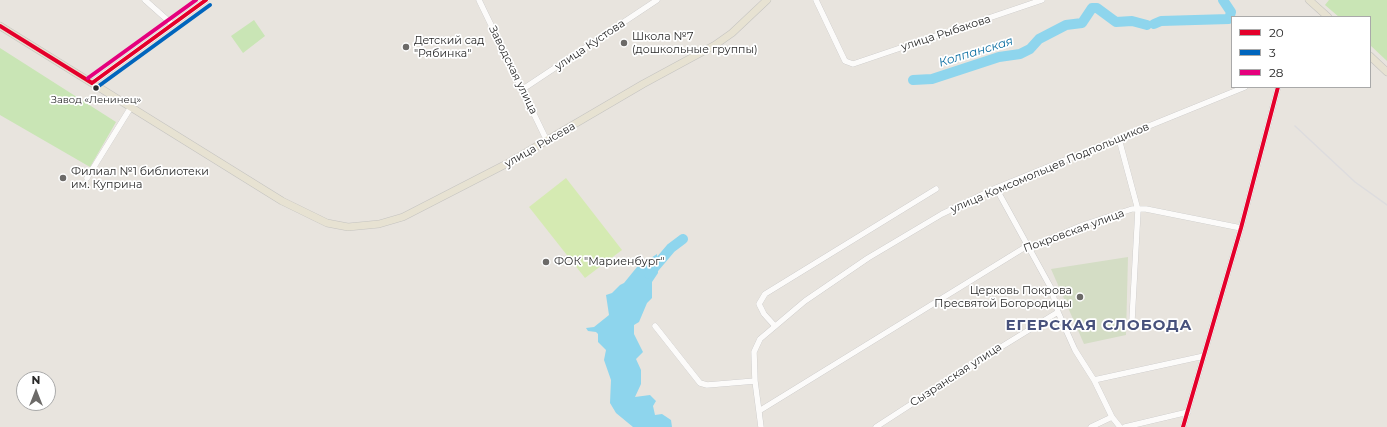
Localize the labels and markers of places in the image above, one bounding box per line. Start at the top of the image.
place label: Школа №7 (дошкольные группы) [632,30,758,56]
place label: Детский сад "Рябинка" [414,34,484,60]
marker: Школа №7 (дошкольные группы) [619,38,629,48]
marker: Детский сад "Рябинка" [401,42,411,52]
marker: Завод «Ленинец» [91,83,101,93]
place label: Завод «Ленинец» [51,94,141,106]
place label: Филиал №1 библиотеки им. Куприна [71,165,209,191]
marker: Филиал №1 библиотеки им. Куприна [58,173,68,183]
place label: ФОК "Мариенбург" [554,255,665,269]
marker: ФОК "Мариенбург" [541,257,551,267]
place label: Церковь Покрова Пресвятой Богородицы [934,284,1072,310]
marker: Церковь Покрова Пресвятой Богородицы [1075,292,1085,302]

